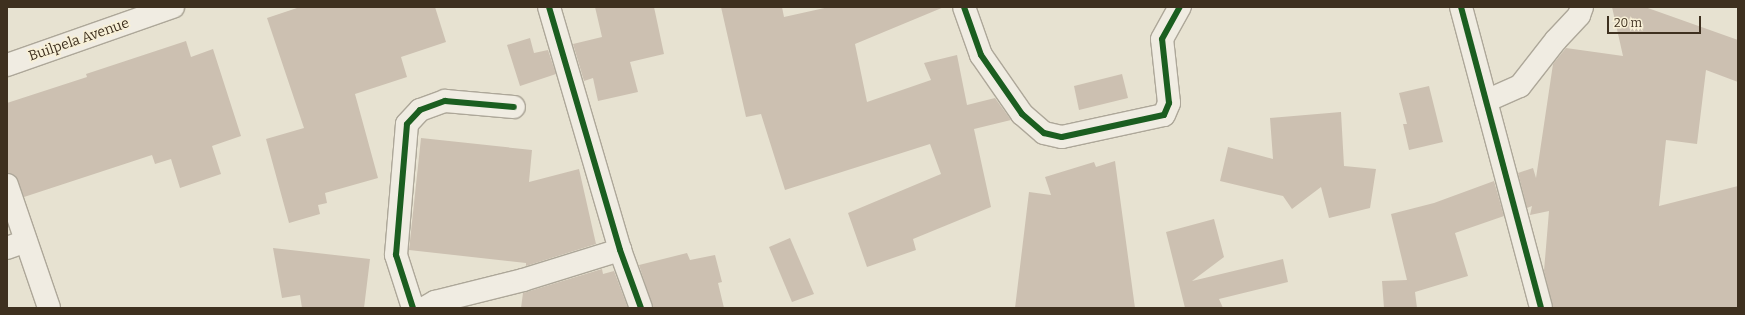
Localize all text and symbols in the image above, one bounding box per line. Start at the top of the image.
scale bar [1609,8,1703,34]
street label: Builpela Avenue [27,15,131,65]
text: 20 m [1614,16,1642,30]

